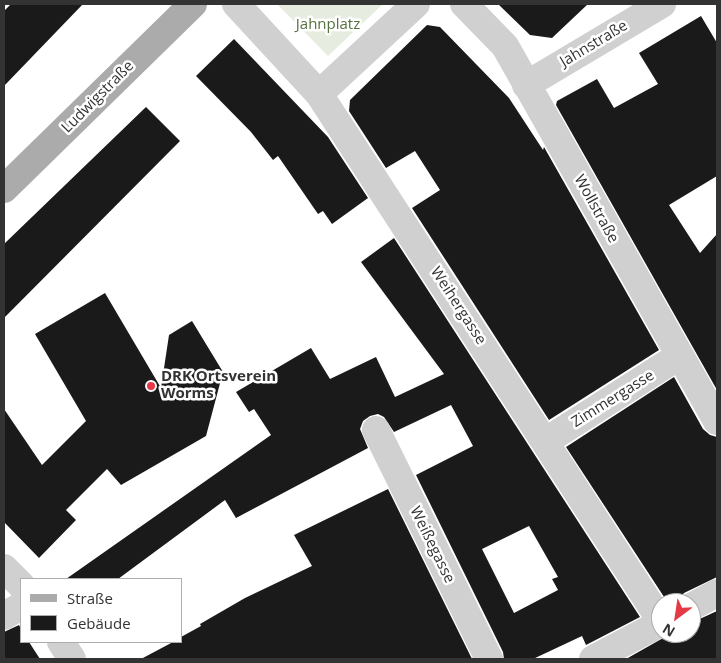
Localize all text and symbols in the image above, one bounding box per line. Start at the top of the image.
park label: Jahnplatz [296,16,360,34]
street label: Jahnstraße [557,17,631,71]
street label: Ludwigstraße [58,57,138,137]
street label: Wollstraße [570,172,622,246]
street label: Weihergasse [426,264,490,348]
street label: Zimmergasse [568,366,658,432]
place label: DRK Ortsverein Worms [161,368,276,403]
marker: DRK Ortsverein Worms [145,380,157,392]
street label: Weißegasse [406,504,458,586]
legend [20,578,182,643]
text: Straße [67,588,113,608]
north arrow [651,593,701,643]
text: Gebäude [67,613,131,633]
text: N [659,619,678,642]

